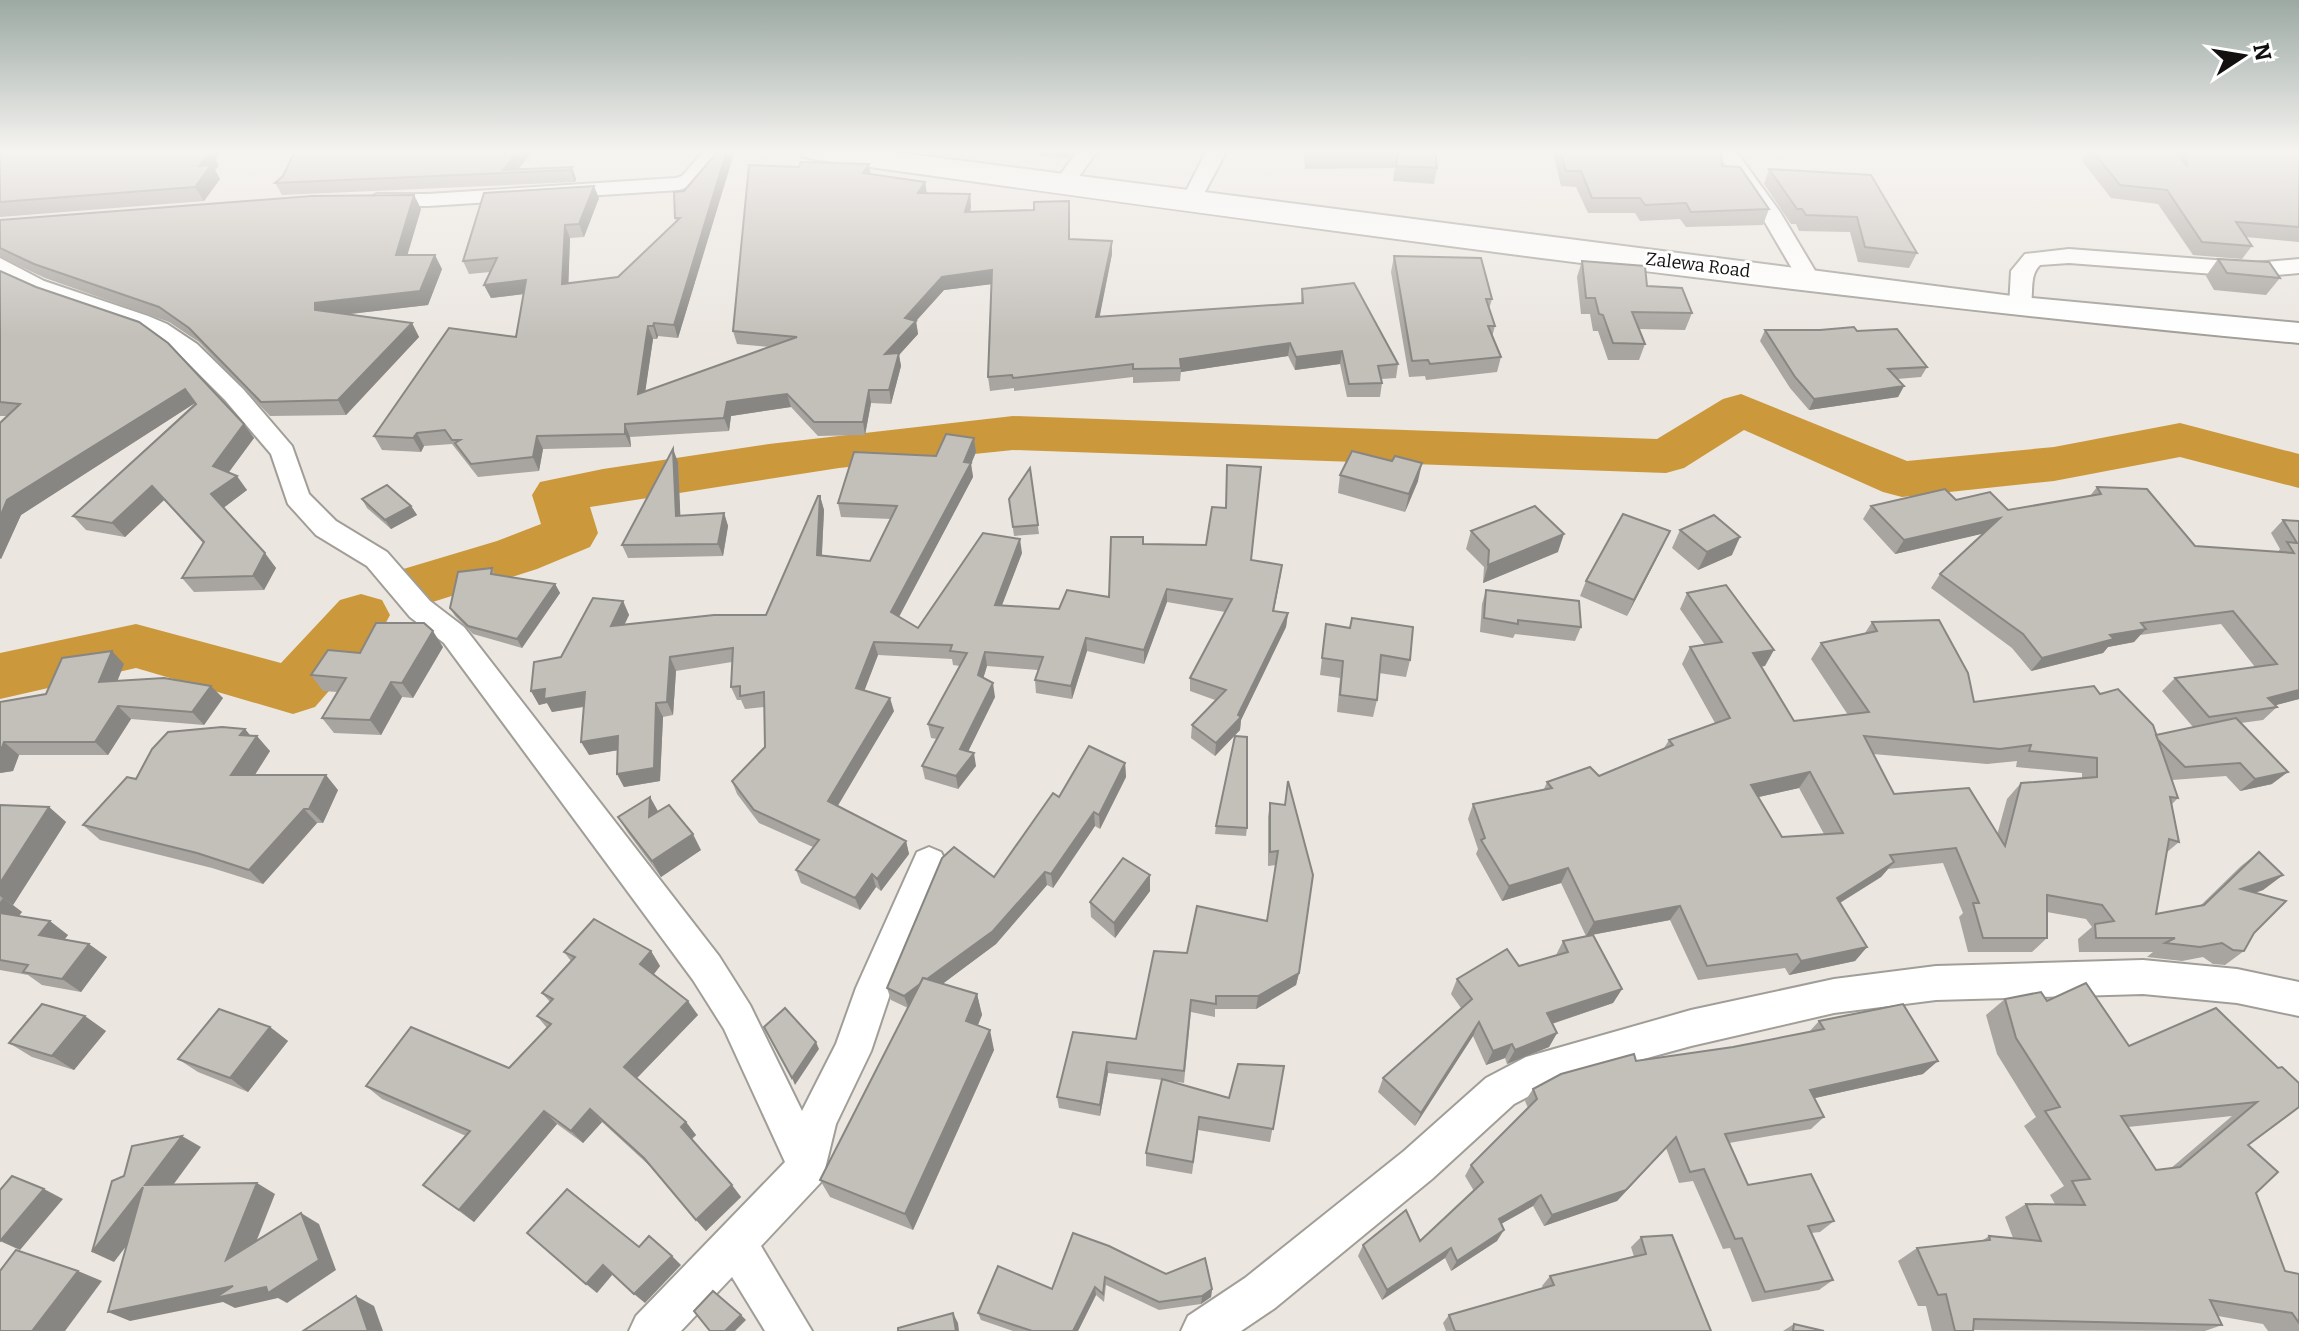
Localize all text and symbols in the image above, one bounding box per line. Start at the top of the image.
north arrow [2203,16,2283,96]
text: N [2247,41,2277,63]
street label: Zalewa Road [1644,248,1752,282]

